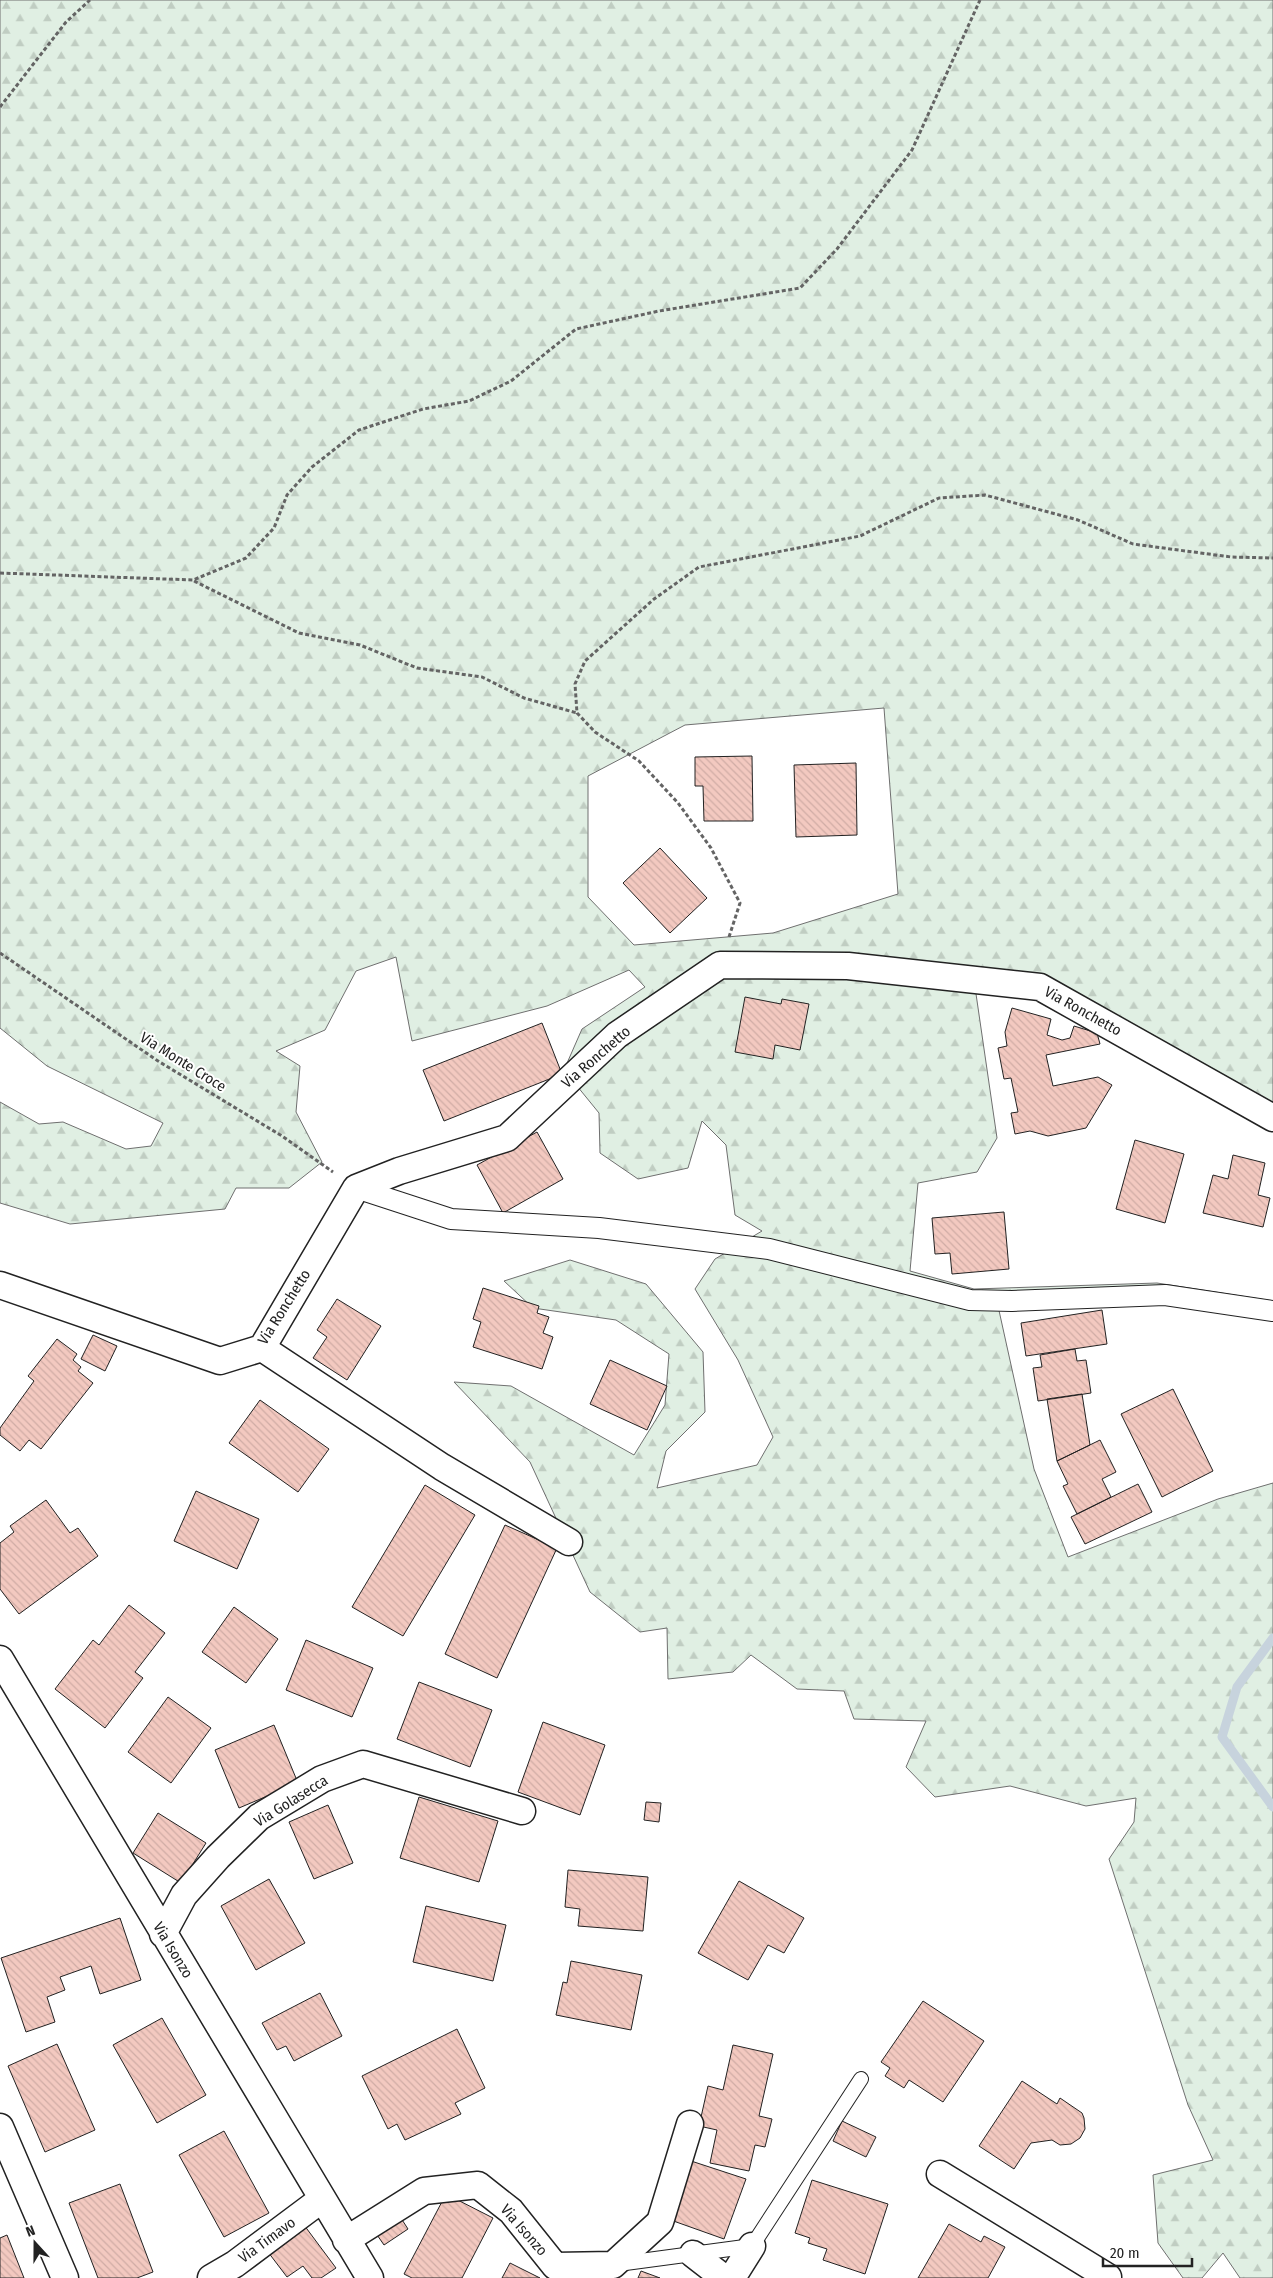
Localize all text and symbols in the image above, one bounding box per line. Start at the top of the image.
street label: Via Ronchetto [1041,982,1125,1040]
street label: Via Ronchetto [558,1022,634,1092]
street label: Via Monte Croce [137,1028,229,1096]
street label: Via Ronchetto [254,1266,314,1348]
street label: Via Golasecca [251,1771,331,1831]
street label: Via Isonzo [149,1919,197,1981]
street label: Via Isonzo [497,2201,551,2259]
street label: Via Timavo [235,2213,299,2267]
north arrow [10,2218,60,2268]
text: N [24,2222,37,2241]
scale bar [1103,2236,1192,2268]
text: 20 m [1110,2244,1140,2262]

